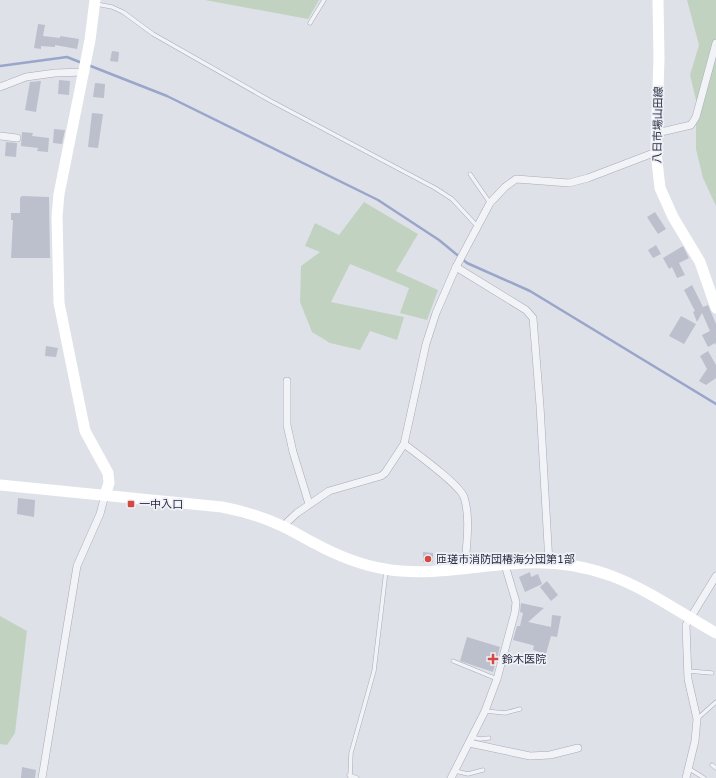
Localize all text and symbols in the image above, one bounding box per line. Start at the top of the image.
street label: 八日市場山田線 [651,86,665,164]
place label: 一中入口 [139,498,183,511]
marker: 一中入口 [126,499,136,509]
place label: 匝瑳市消防団椿海分団第1部 [436,553,575,566]
marker: 匝瑳市消防団椿海分団第1部 [423,554,433,564]
marker: 鈴木医院 [487,653,499,665]
place label: 鈴木医院 [502,653,546,666]

